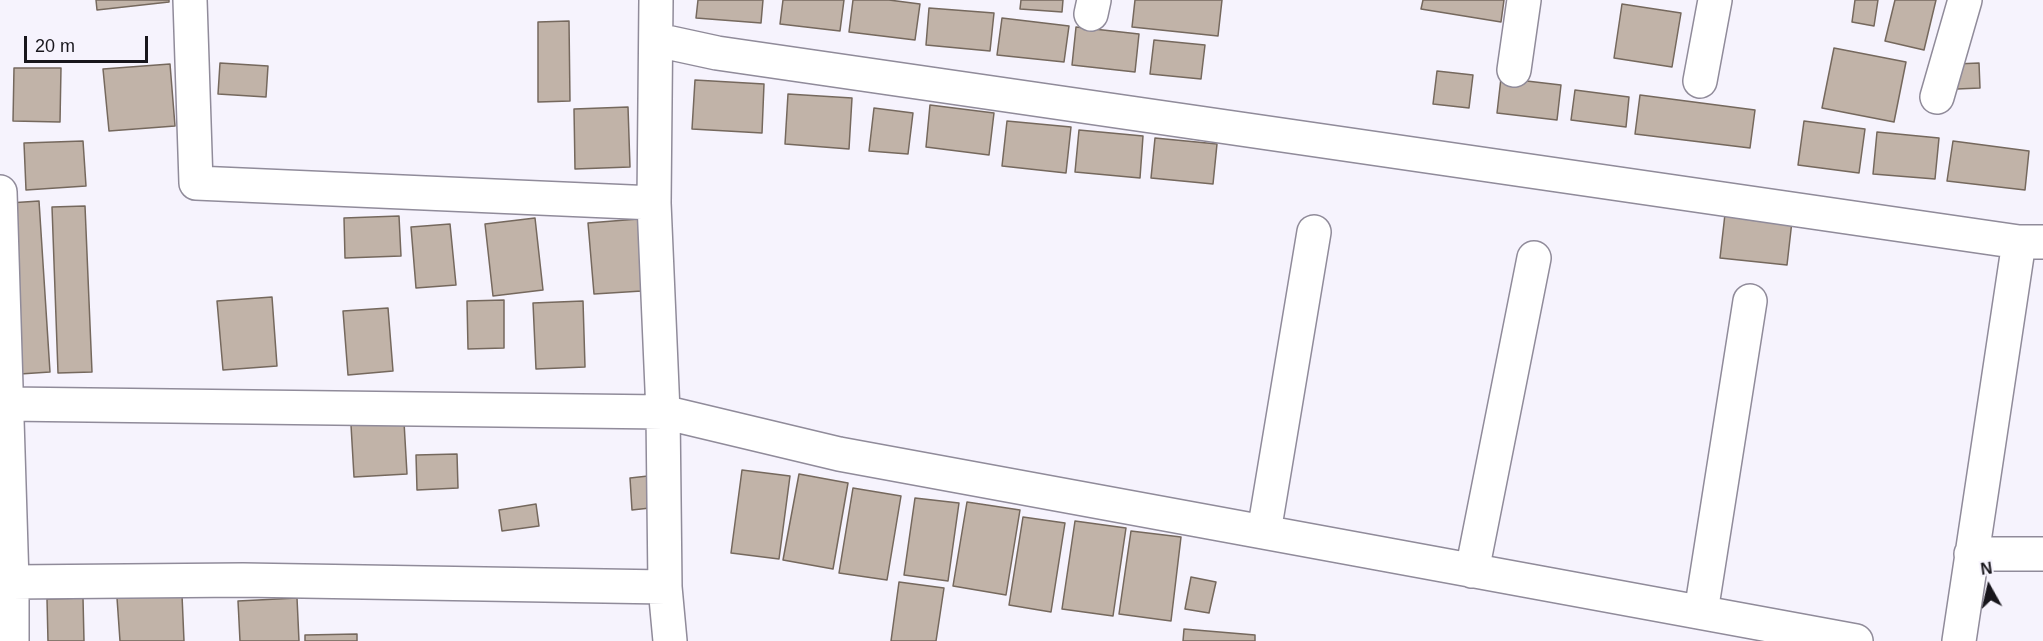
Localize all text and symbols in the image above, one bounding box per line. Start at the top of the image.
scale bar [27,24,152,62]
text: 20 m [35,36,75,56]
north arrow [1959,557,2019,617]
text: N [1980,559,1993,578]

